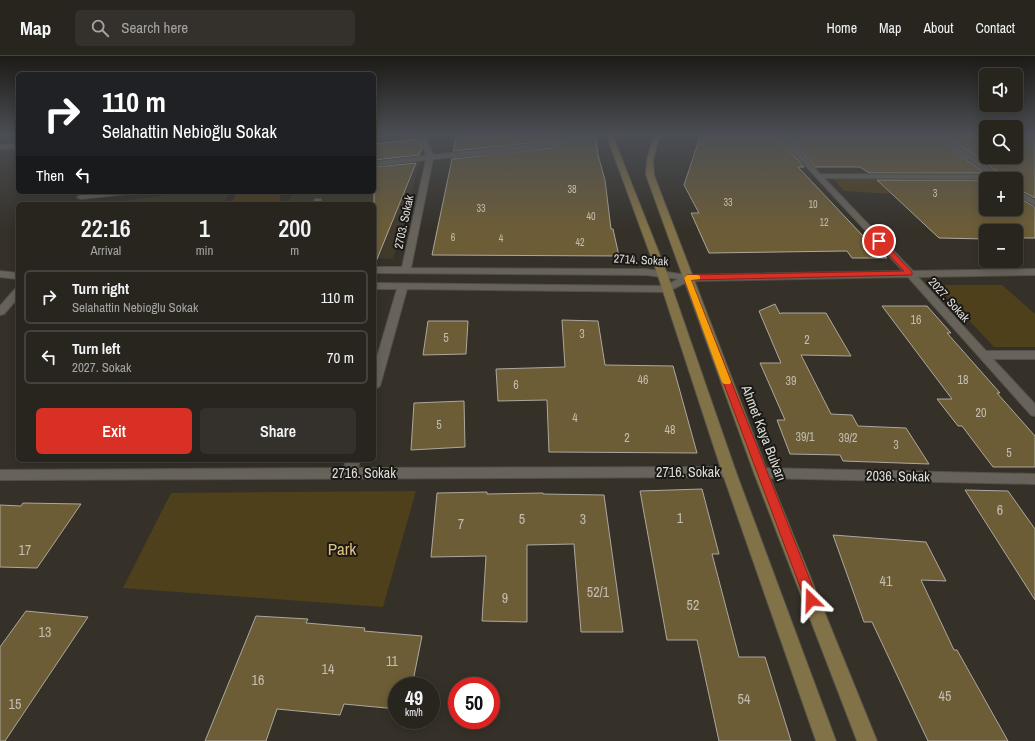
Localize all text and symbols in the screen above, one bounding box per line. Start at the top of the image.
search box [75,10,355,46]
text: Map [20,15,51,41]
icon: search [89,17,111,39]
text: Search here [121,17,188,38]
text: Home [826,19,857,37]
text: Map [879,19,901,37]
text: About [923,19,953,37]
text: Contact [975,19,1015,37]
map controls [979,68,1023,268]
button: sound [979,68,1023,112]
text: 110 m [102,83,166,121]
icon: right [36,88,88,140]
text: Selahattin Nebioğlu Sokak [102,119,277,144]
button: search [979,120,1023,164]
icon: left [72,164,94,186]
text: Then [36,165,64,186]
button: + [979,172,1023,216]
house number: 38 [567,183,577,196]
house number: 3 [933,187,938,200]
street label: 2703. Sokak [390,194,418,250]
house number: 33 [723,196,733,209]
house number: 10 [808,198,818,211]
house number: 33 [476,202,486,215]
house number: 40 [586,210,596,223]
text: 22:16 [81,212,131,244]
text: 1 [199,212,210,244]
text: 200 [278,212,311,244]
house number: 12 [819,216,829,229]
pin [862,224,896,258]
button: − [979,224,1023,268]
icon: arrive [868,230,890,252]
house number: 6 [451,231,456,244]
house number: 4 [499,232,504,245]
house number: 42 [575,236,585,249]
text: Arrival [90,242,121,259]
text: min [196,242,213,259]
text: m [290,242,299,259]
street label: 2714. Sokak [613,251,669,269]
street label: 2027. Sokak [925,274,973,326]
text: Turn right [72,278,129,299]
icon: right [38,286,60,308]
text: 110 m [321,287,354,308]
text: Selahattin Nebioğlu Sokak [72,299,198,316]
house number: 16 [911,312,921,328]
house number: 3 [579,326,585,342]
house number: 5 [443,330,449,346]
house number: 2 [804,332,810,348]
text: Turn left [72,338,120,359]
icon: left [38,346,60,368]
text: 70 m [327,347,354,368]
text: 2027. Sokak [72,359,131,376]
house number: 46 [638,372,648,388]
house number: 18 [958,372,968,388]
house number: 39 [786,373,796,389]
house number: 6 [513,377,519,393]
street label: Ahmet Kaya Bulvarı [737,381,791,484]
house number: 20 [976,405,986,421]
button: Exit [36,408,192,454]
button: Share [200,408,356,454]
house number: 4 [572,410,578,426]
house number: 5 [436,417,442,433]
house number: 48 [665,422,675,438]
house number: 39/1 [795,429,815,445]
house number: 2 [624,430,630,446]
house number: 39/2 [838,430,858,446]
house number: 3 [893,437,899,453]
house number: 5 [1006,445,1012,461]
street label: 2716. Sokak [656,463,720,481]
street label: 2716. Sokak [332,464,396,482]
street label: 2036. Sokak [866,466,930,486]
house number: 6 [997,501,1003,519]
house number: 1 [677,509,684,527]
house number: 5 [519,510,525,528]
house number: 3 [580,510,586,528]
house number: 7 [458,515,464,533]
park label: Park [328,537,356,560]
house number: 17 [19,541,31,559]
house number: 41 [880,572,893,590]
position arrow [790,579,832,621]
house number: 52/1 [587,583,610,601]
house number: 9 [502,589,508,607]
house number: 52 [687,596,699,614]
house number: 13 [39,623,51,641]
house number: 11 [386,652,399,670]
house number: 14 [322,660,335,678]
house number: 16 [252,671,264,689]
speed limit sign: 50 [448,677,500,729]
text: 49 [405,684,423,711]
house number: 45 [939,687,951,705]
house number: 54 [738,690,751,708]
house number: 15 [9,695,21,713]
text: km/h [405,706,423,719]

